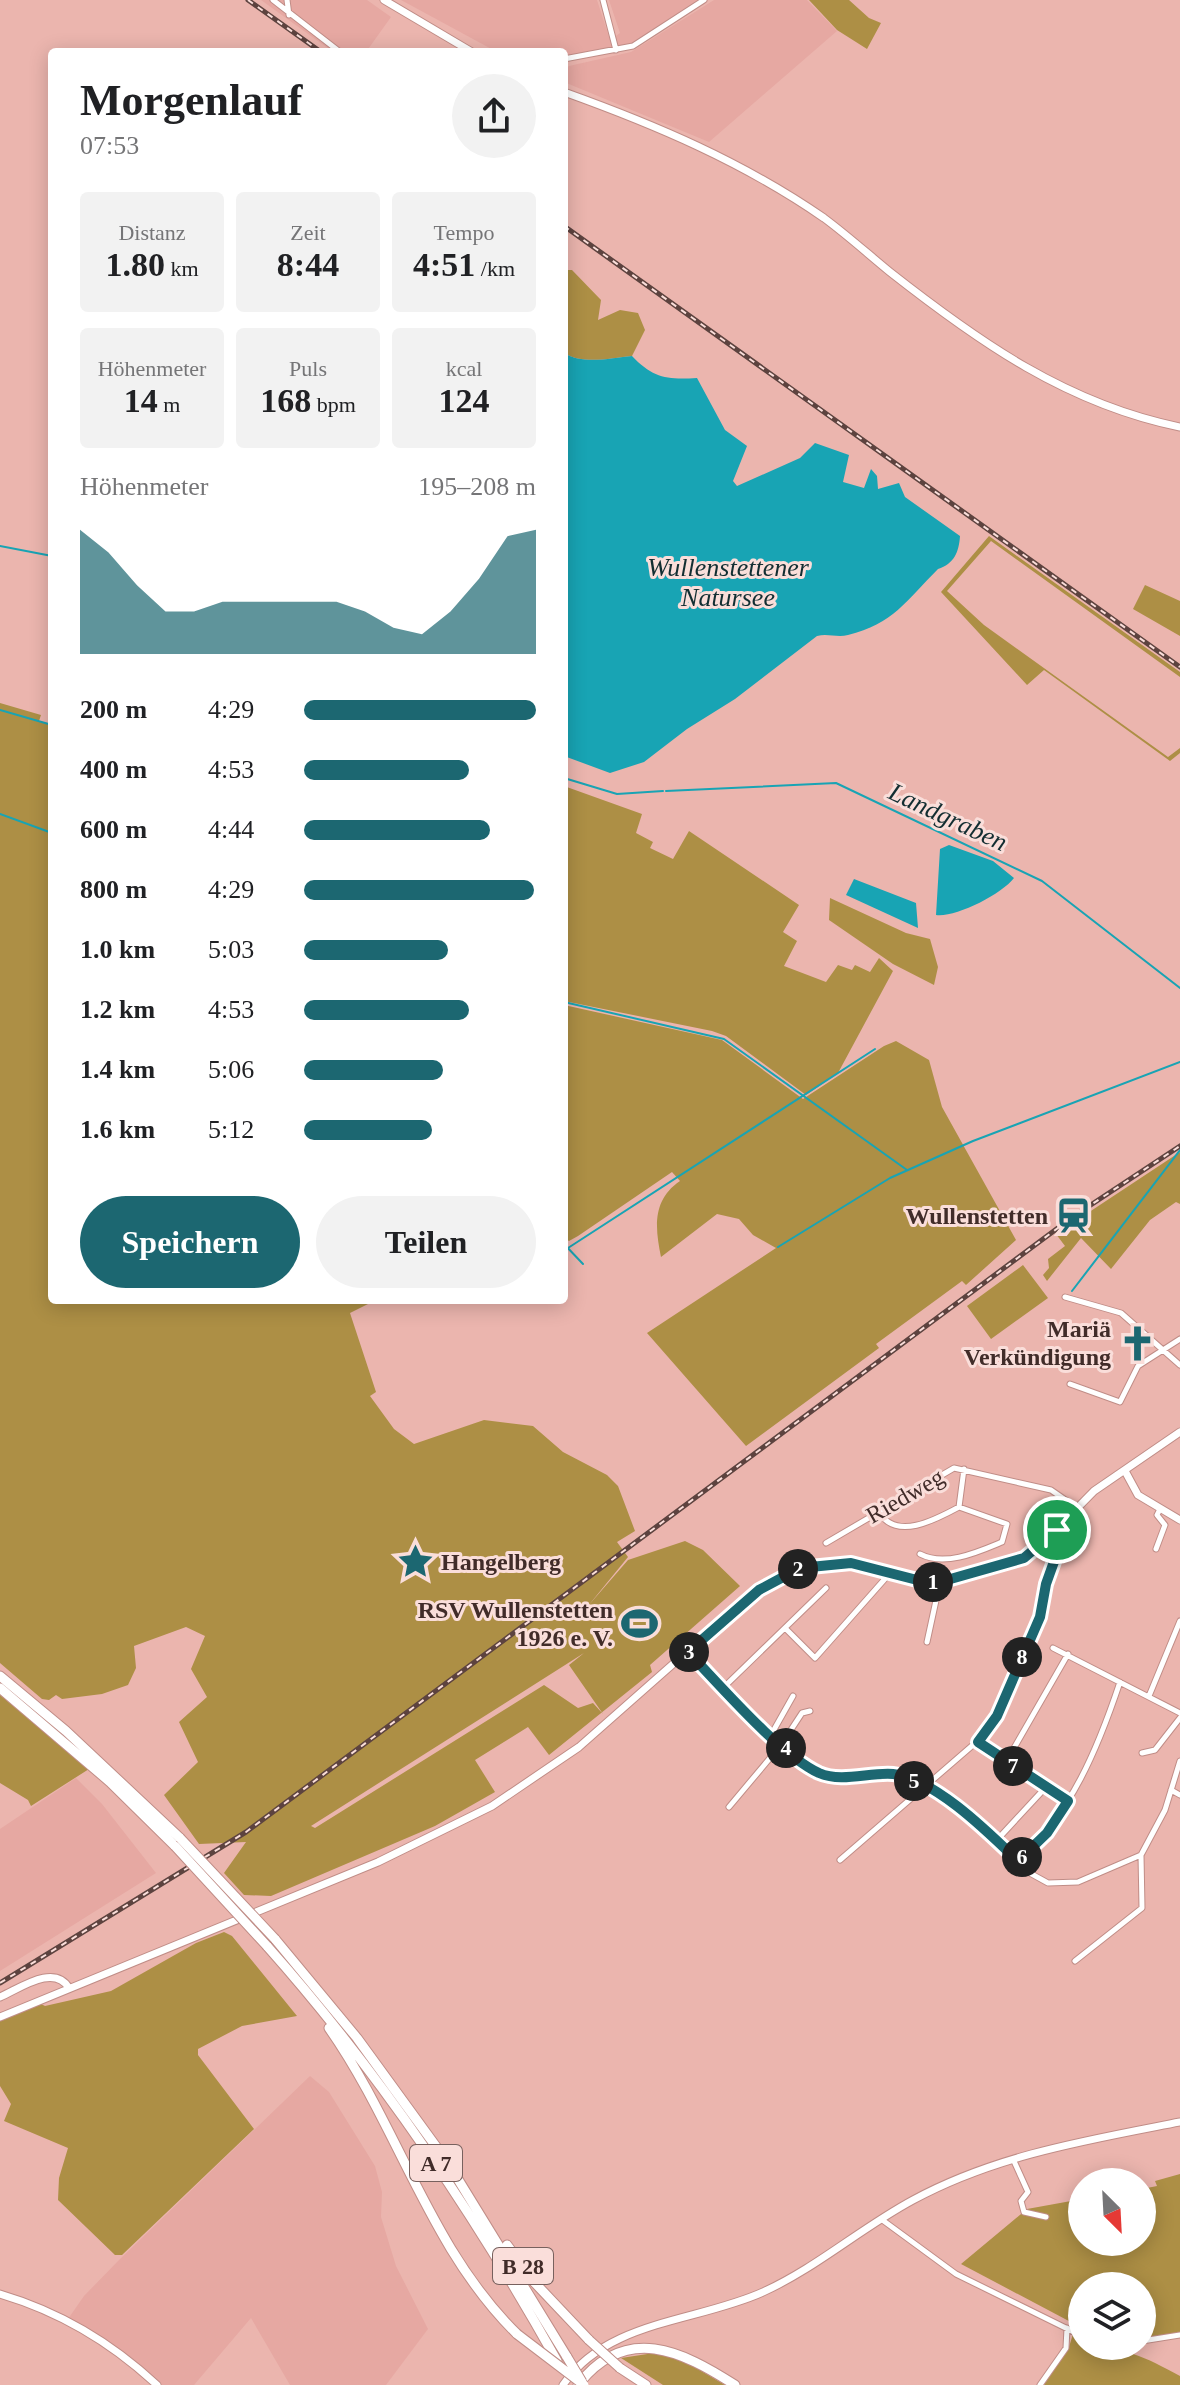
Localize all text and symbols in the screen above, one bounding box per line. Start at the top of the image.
button: share [452,74,536,158]
text: Morgenlauf [80,76,302,125]
text: 07:53 [80,131,139,160]
text: Distanz [118,220,186,245]
text: Zeit [290,220,326,245]
text: Tempo [434,220,494,245]
text: 1.80 [105,246,165,283]
text: 8:44 [277,246,339,283]
text: 4:51 [413,246,475,283]
text: km [165,256,199,281]
text: /km [475,256,515,281]
text: Höhenmeter [98,356,206,381]
text: Puls [289,356,327,381]
text: kcal [446,356,482,381]
text: 14 [124,382,158,419]
text: 168 [260,382,311,419]
text: 124 [439,382,490,419]
text: m [158,392,180,417]
text: bpm [311,392,356,417]
text: Höhenmeter [80,472,209,501]
text: 195–208 m [418,472,536,501]
water label: Wullenstettener Natursee [647,553,810,612]
text: 200 m [80,695,147,724]
text: 4:29 [208,695,254,724]
text: 400 m [80,755,147,784]
text: 4:53 [208,755,254,784]
water label: Landgraben [883,777,1012,857]
text: 600 m [80,815,147,844]
text: 4:44 [208,815,254,844]
text: 800 m [80,875,147,904]
text: 4:29 [208,875,254,904]
text: 1.0 km [80,935,155,964]
text: 5:03 [208,935,254,964]
text: 1.2 km [80,995,155,1024]
text: 4:53 [208,995,254,1024]
text: 1.4 km [80,1055,155,1084]
text: 5:06 [208,1055,254,1084]
text: 1.6 km [80,1115,155,1144]
text: 5:12 [208,1115,254,1144]
button: Speichern [80,1196,300,1288]
button: Teilen [316,1196,536,1288]
station icon: Wullenstetten [1055,1197,1093,1235]
place label: Wullenstetten [906,1203,1048,1229]
place label: Mariä Verkündigung [964,1316,1111,1370]
church icon: Mariä Verkündigung [1118,1324,1156,1362]
street label: Riedweg [862,1463,948,1529]
pin [1023,1496,1091,1564]
icon: arrive [1035,1508,1079,1552]
place icon: Hangelberg [396,1543,434,1581]
place label: Hangelberg [441,1549,561,1575]
pin: 2 [778,1549,818,1589]
text: 2 [793,1556,804,1581]
pin: 1 [913,1562,953,1602]
text: 1 [928,1569,939,1594]
place label: RSV Wullenstetten 1926 e. V. [418,1597,613,1651]
sports icon: RSV Wullenstetten 1926 e. V. [620,1605,658,1643]
pin: 3 [669,1632,709,1672]
pin: 8 [1002,1637,1042,1677]
text: 3 [684,1639,695,1664]
text: 8 [1017,1644,1028,1669]
pin: 4 [766,1728,806,1768]
text: 4 [781,1735,792,1760]
pin: 7 [993,1746,1033,1786]
text: 7 [1008,1753,1019,1778]
pin: 5 [894,1761,934,1801]
text: 5 [909,1768,920,1793]
pin: 6 [1002,1837,1042,1877]
text: 6 [1017,1844,1028,1869]
road number: A 7 [410,2145,462,2181]
north arrow [1068,2168,1156,2256]
map controls [1068,2168,1156,2360]
road number: B 28 [493,2248,553,2284]
button: layers [1068,2272,1156,2360]

